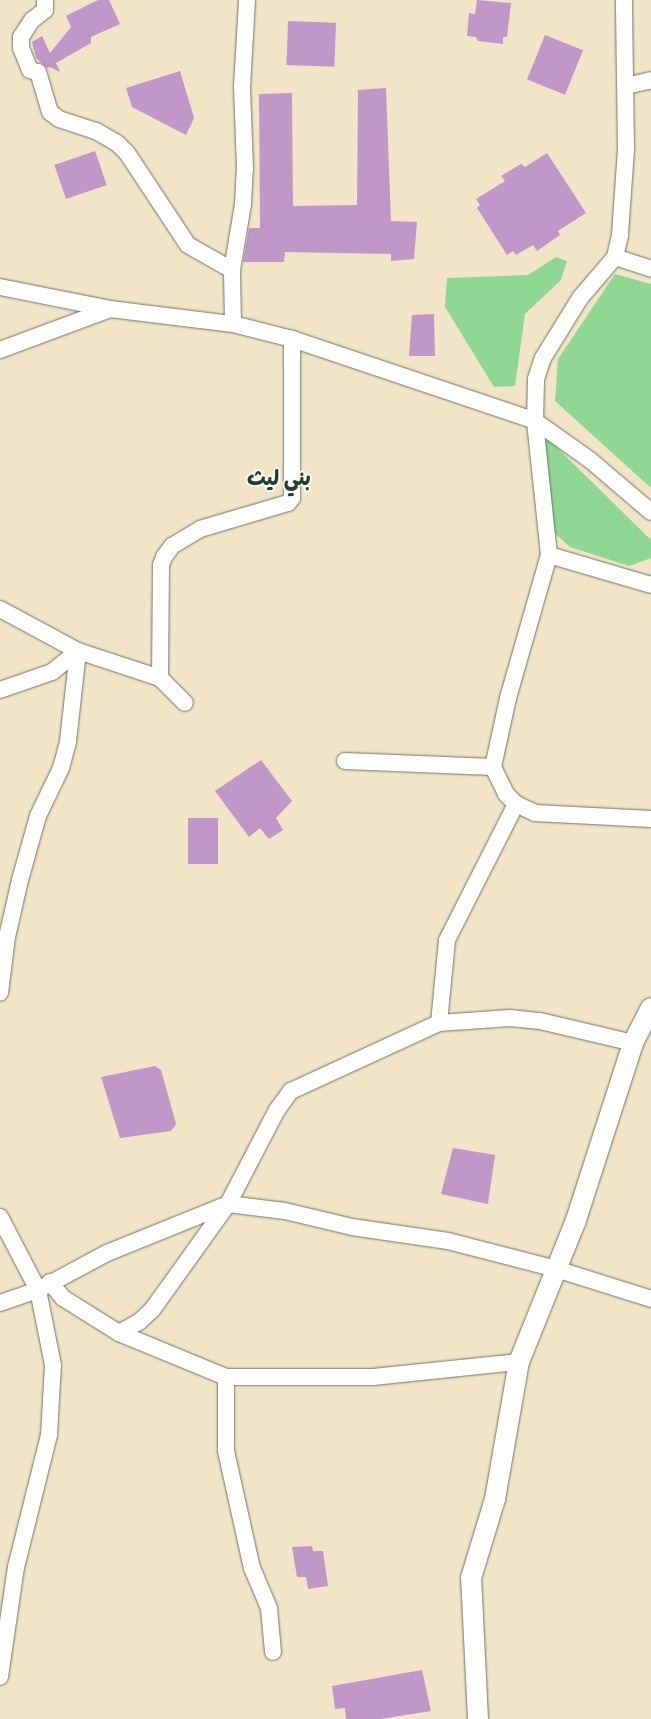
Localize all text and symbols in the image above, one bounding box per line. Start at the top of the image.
district label: بني ليث [247,468,311,494]

